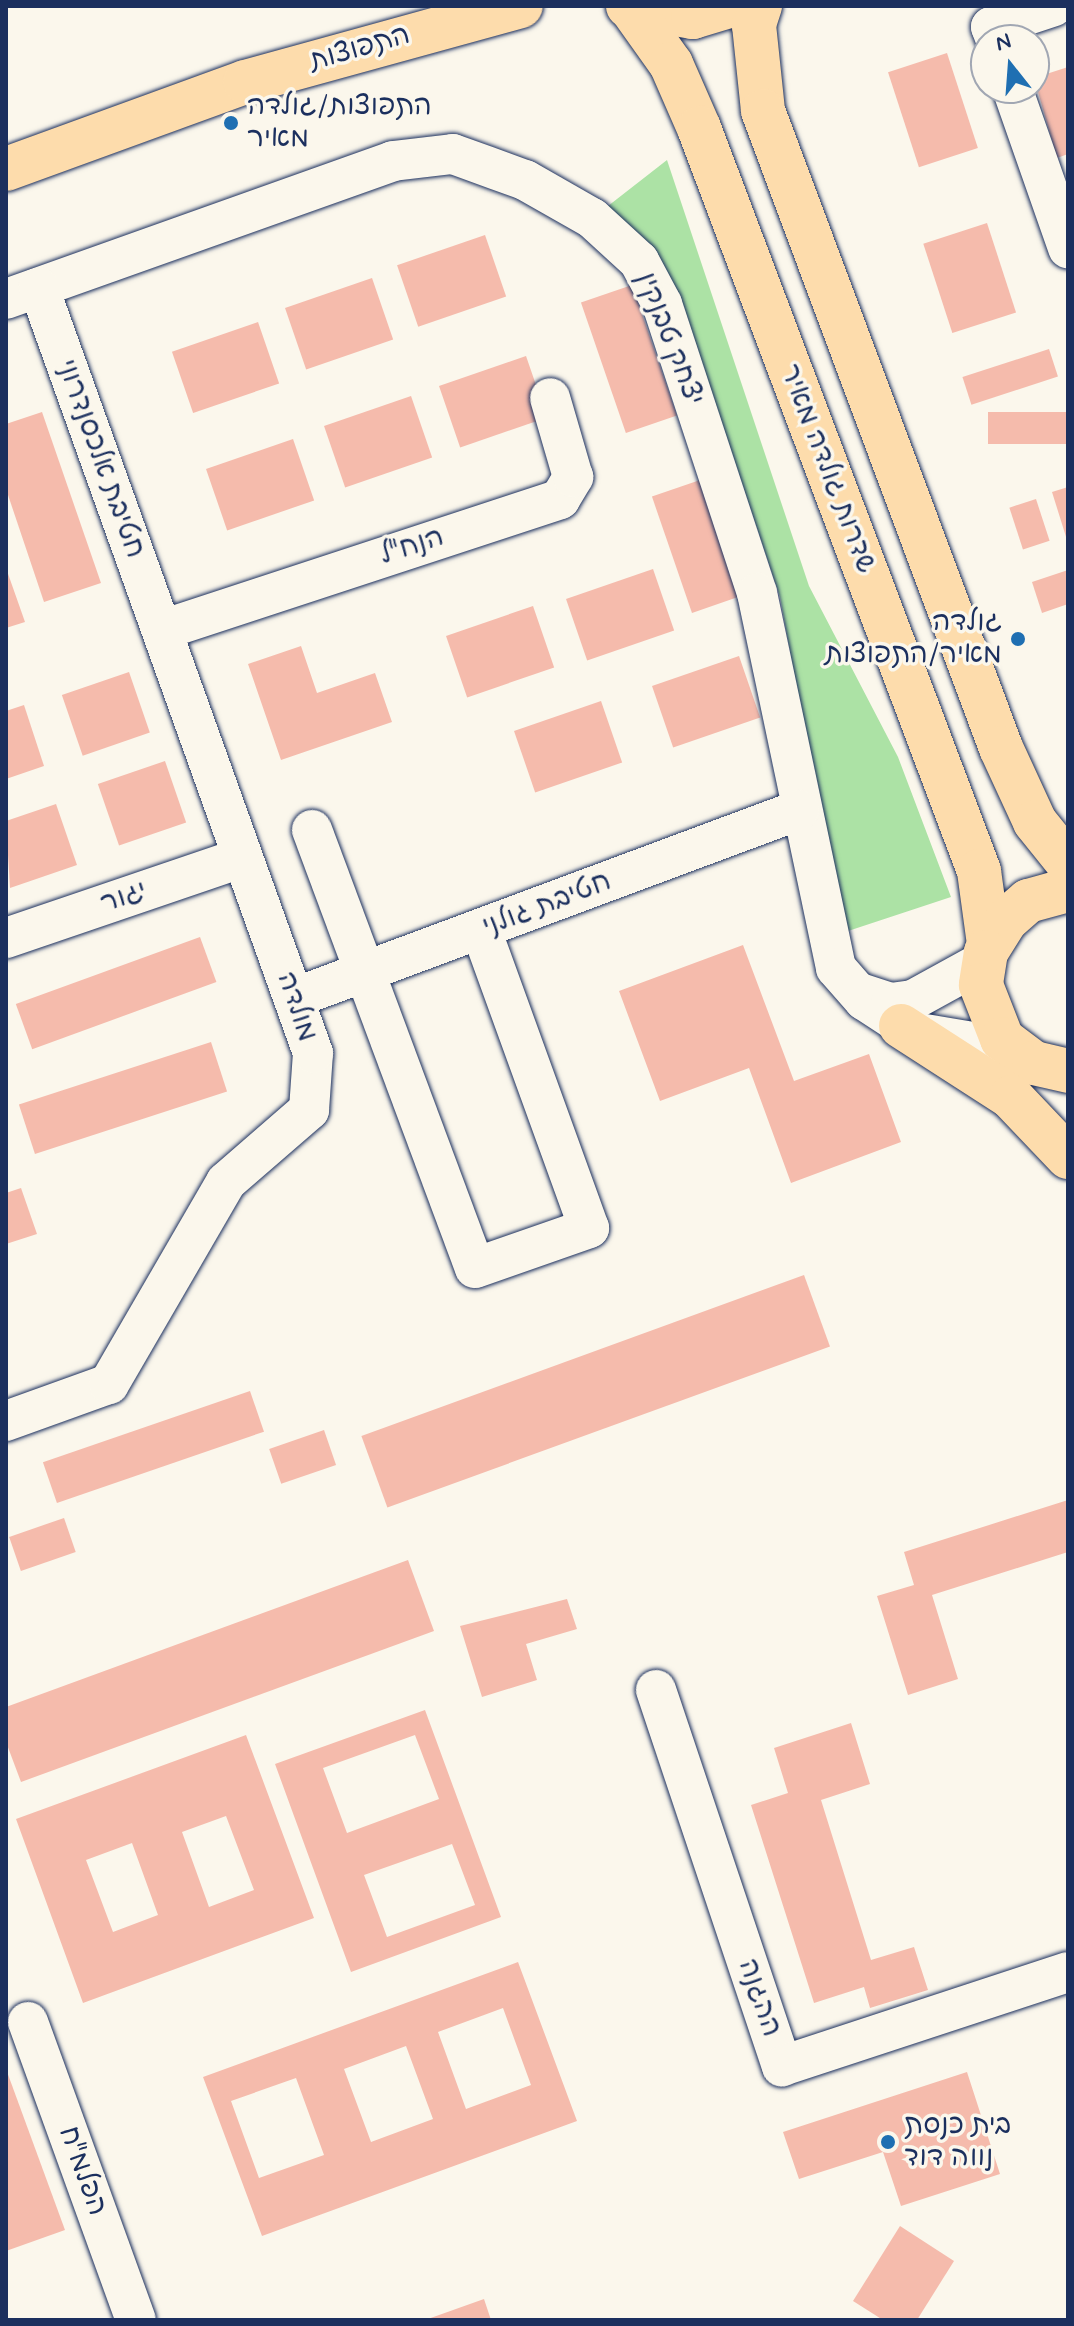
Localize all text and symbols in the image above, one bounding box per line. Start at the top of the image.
street label: התפוצות [306,19,414,79]
north arrow [970,24,1050,104]
text: N [992,27,1015,58]
place label: התפוצות/גולדה מאיר [247,90,432,156]
marker: התפוצות/גולדה מאיר [222,114,240,132]
street label: יצחק טבנקין [628,267,710,411]
street label: חטיבת אלכסנדרוני [48,355,152,563]
street label: שדרות גולדה מאיר [772,360,882,578]
street label: הנח"ל [376,521,448,573]
place label: גולדה מאיר/התפוצות [825,606,1002,672]
marker: גולדה מאיר/התפוצות [1009,630,1027,648]
street label: חטיבת גולני [478,865,616,945]
street label: יגור [96,874,152,922]
street label: מולדה [268,968,324,1046]
street label: ההגנה [730,1955,788,2041]
place label: בית כנסת נווה דוד [904,2109,1011,2175]
street label: הפלמ"ח [50,2122,114,2220]
marker: בית כנסת נווה דוד [879,2133,897,2151]

